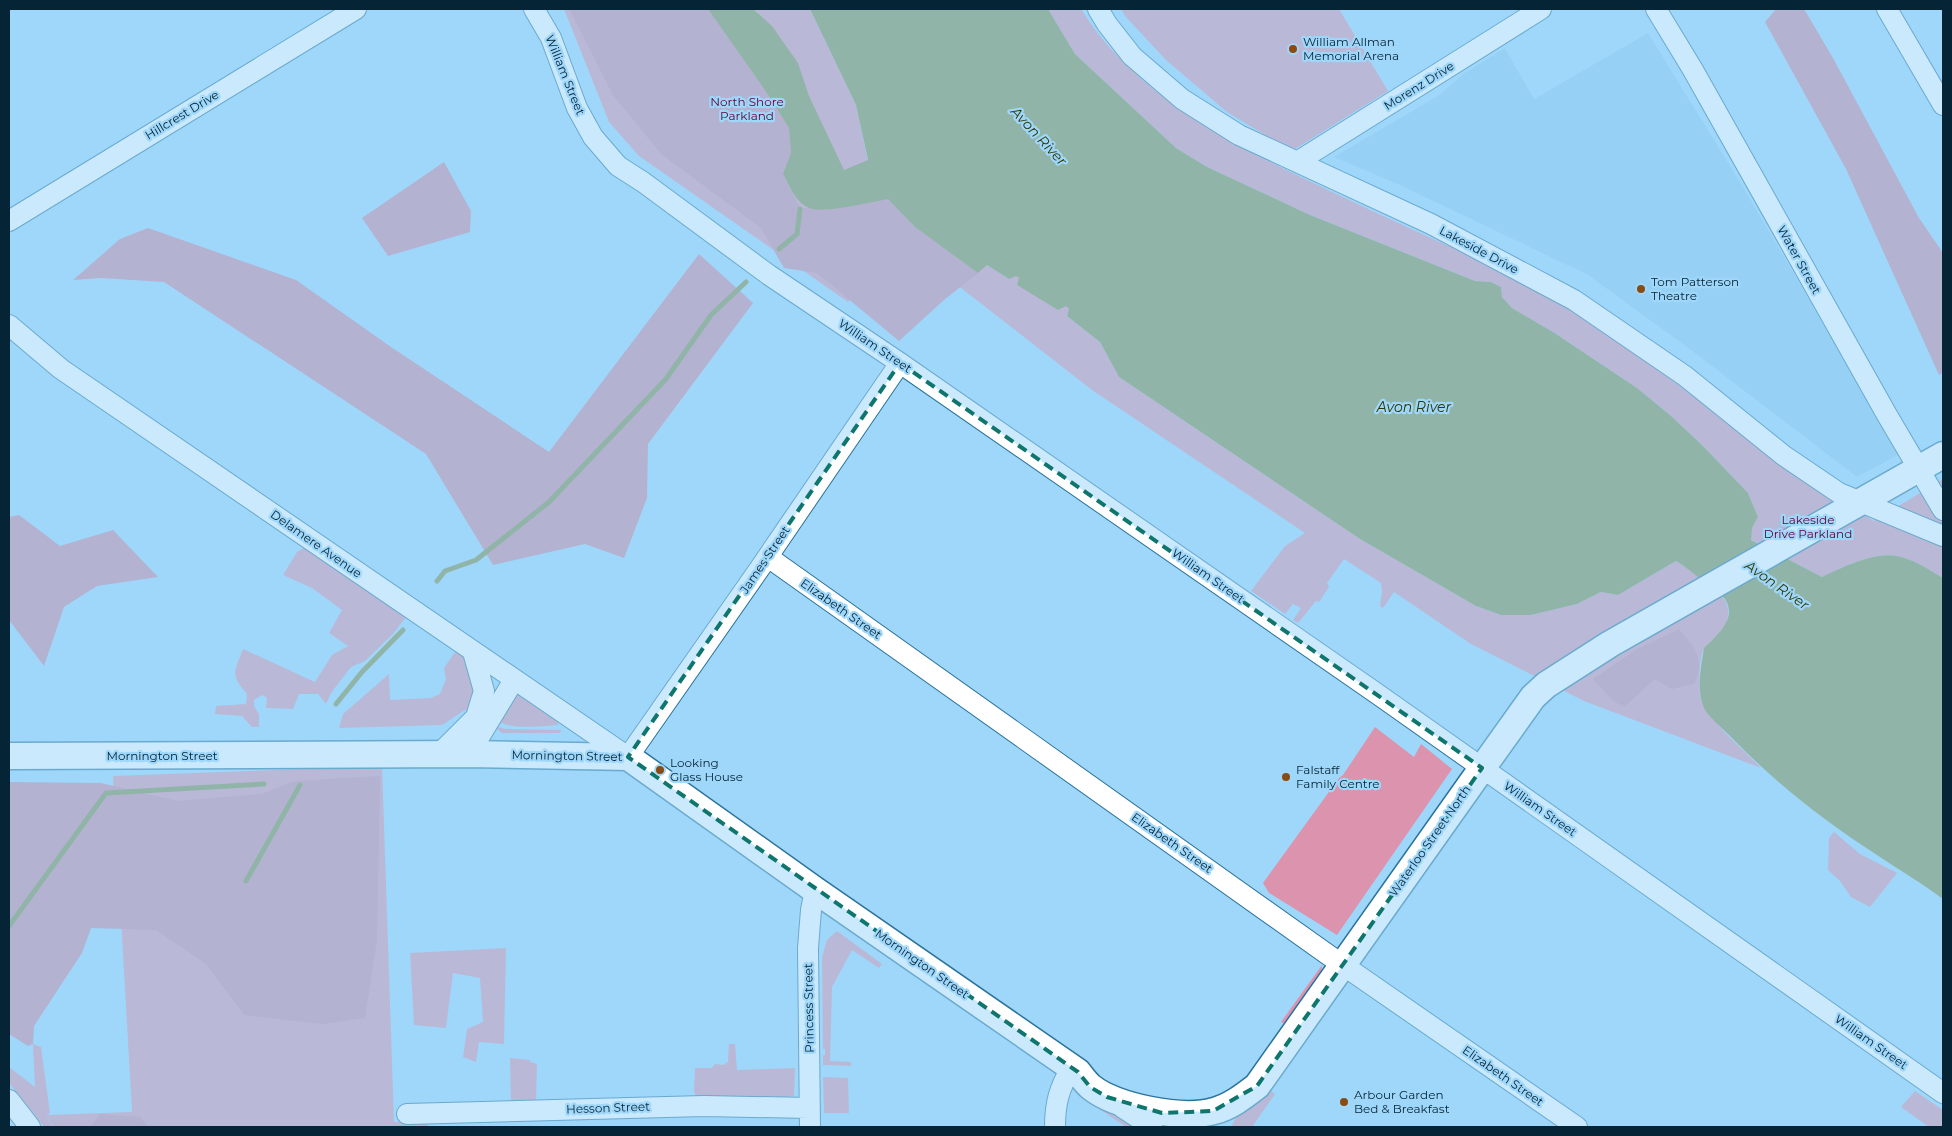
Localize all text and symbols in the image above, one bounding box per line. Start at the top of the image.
street label: William Street [543,32,588,117]
place label: William Allman Memorial Arena [1303,34,1399,63]
marker: William Allman Memorial Arena [1287,43,1299,55]
street label: Morenz Drive [1381,58,1457,113]
street label: Hillcrest Drive [142,87,221,142]
park label: North Shore Parkland [710,94,784,123]
water label: Avon River [1006,102,1071,170]
street label: Lakeside Drive [1437,222,1521,277]
street label: Water Street [1774,223,1824,297]
place label: Tom Patterson Theatre [1651,274,1739,303]
marker: Tom Patterson Theatre [1635,283,1647,295]
street label: William Street [836,316,915,376]
water label: Avon River [1376,398,1452,416]
street label: Delamere Avenue [268,507,365,581]
park label: Lakeside Drive Parkland [1764,512,1852,541]
street label: James Street [736,523,793,597]
street label: William Street [1169,545,1248,606]
water label: Avon River [1741,556,1813,614]
street label: Elizabeth Street [798,575,885,642]
street label: Mornington Street [511,747,623,764]
street label: Mornington Street [106,748,218,763]
place label: Looking Glass House [670,755,743,784]
place label: Falstaff Family Centre [1296,762,1380,791]
marker: Looking Glass House [654,764,666,776]
marker: Falstaff Family Centre [1280,771,1292,783]
street label: William Street [1501,778,1580,839]
street label: Waterloo Street North [1385,782,1474,899]
street label: Elizabeth Street [1129,809,1216,876]
street label: Mornington Street [872,926,972,1002]
street label: Princess Street [800,963,817,1053]
street label: William Street [1832,1011,1911,1072]
street label: Elizabeth Street [1460,1042,1547,1109]
place label: Arbour Garden Bed & Breakfast [1354,1087,1450,1116]
marker: Arbour Garden Bed & Breakfast [1338,1096,1350,1108]
street label: Hesson Street [566,1099,650,1116]

